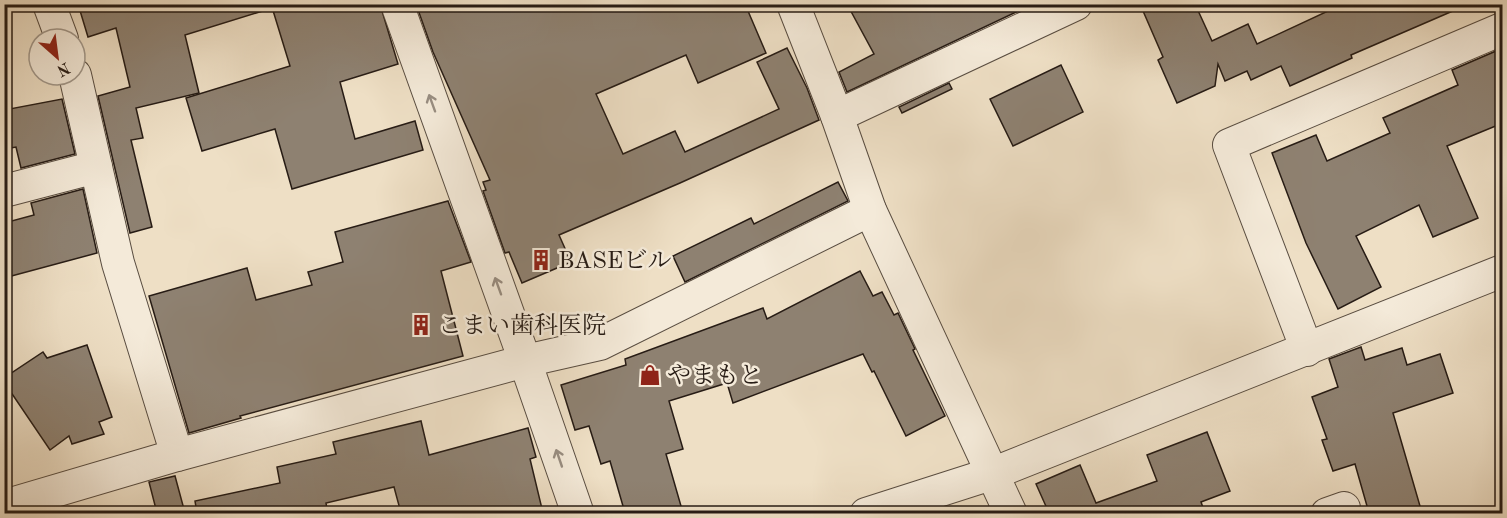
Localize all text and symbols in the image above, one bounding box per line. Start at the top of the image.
north arrow [27,27,87,87]
text: N [53,59,72,79]
one-way arrow [426,94,437,113]
building icon: BASEビル [529,248,553,272]
place label: BASEビル [558,249,671,274]
one-way arrow [492,277,503,296]
place label: こまい歯科医院 [438,312,606,339]
building icon: こまい歯科医院 [409,313,433,337]
shop icon: やまもと [638,363,662,387]
place label: やまもと [667,363,763,389]
one-way arrow [552,449,563,468]

